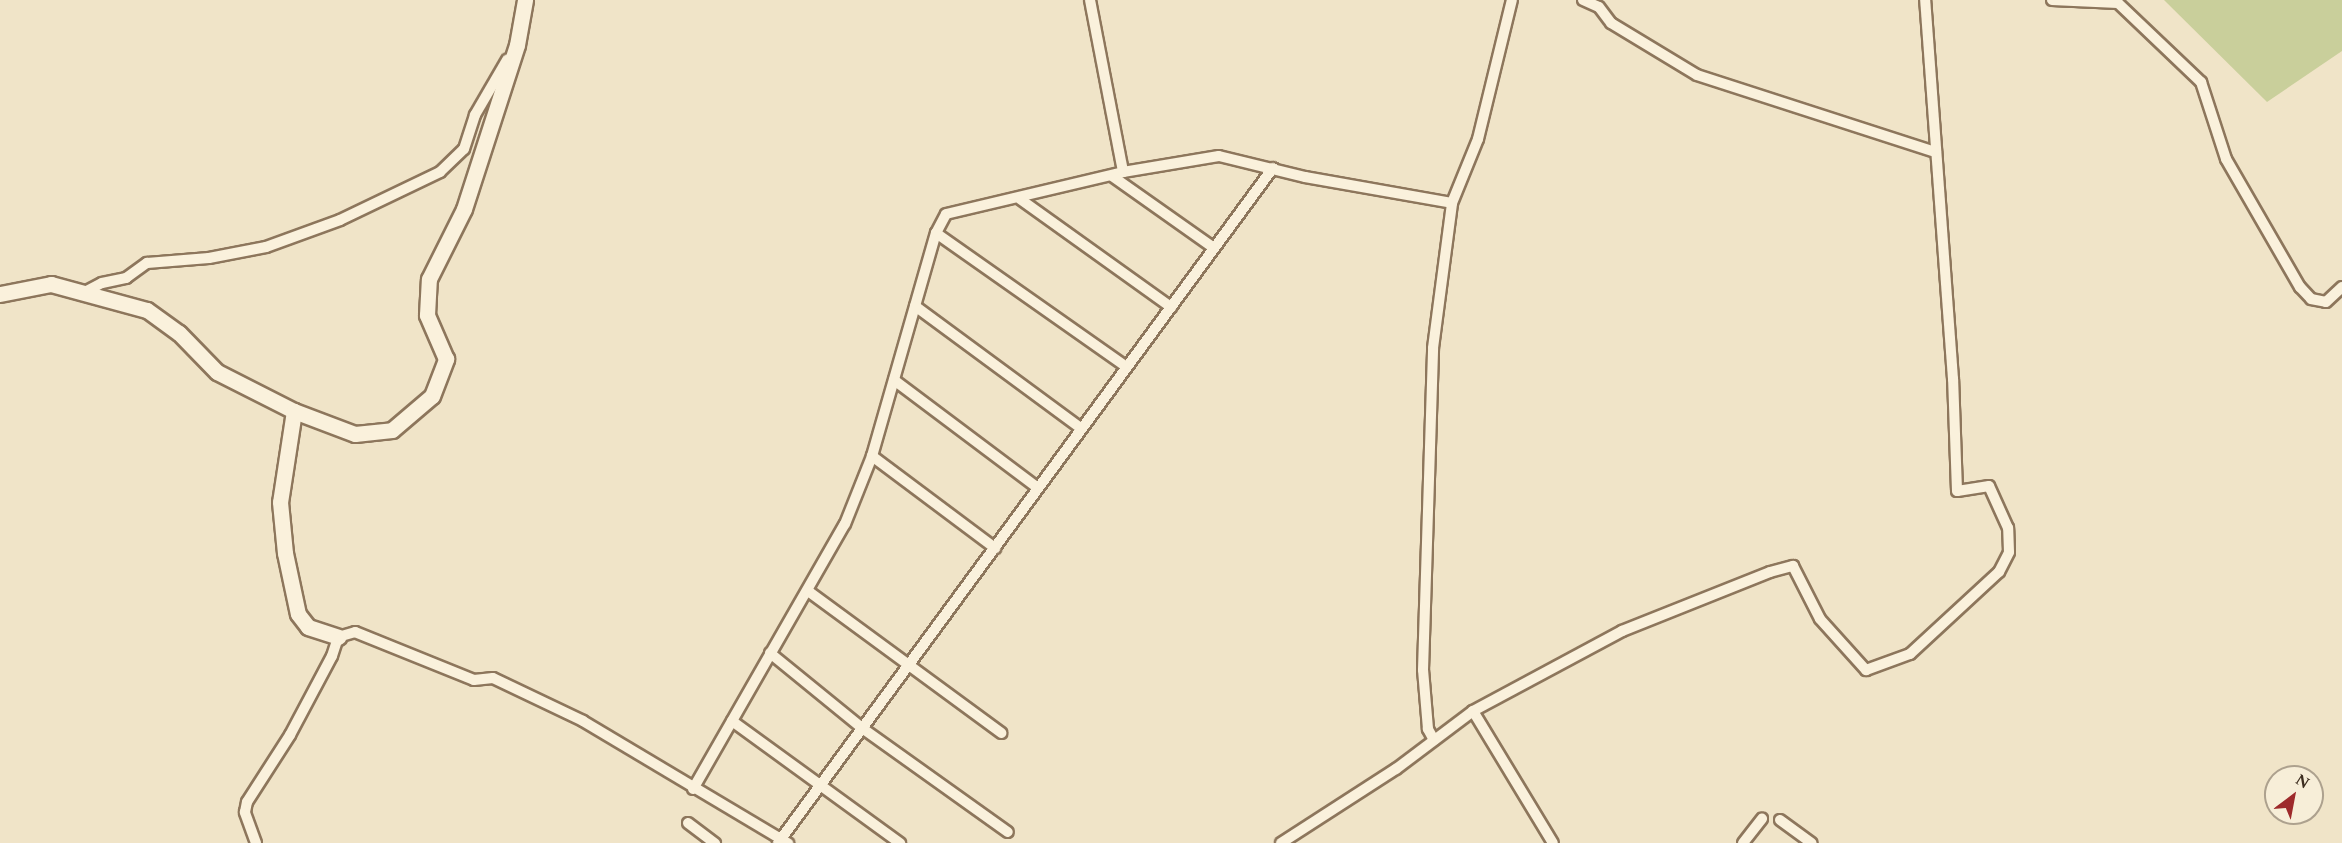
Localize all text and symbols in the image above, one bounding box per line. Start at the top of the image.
north arrow [2264,765,2324,825]
text: N [2291,768,2314,795]

